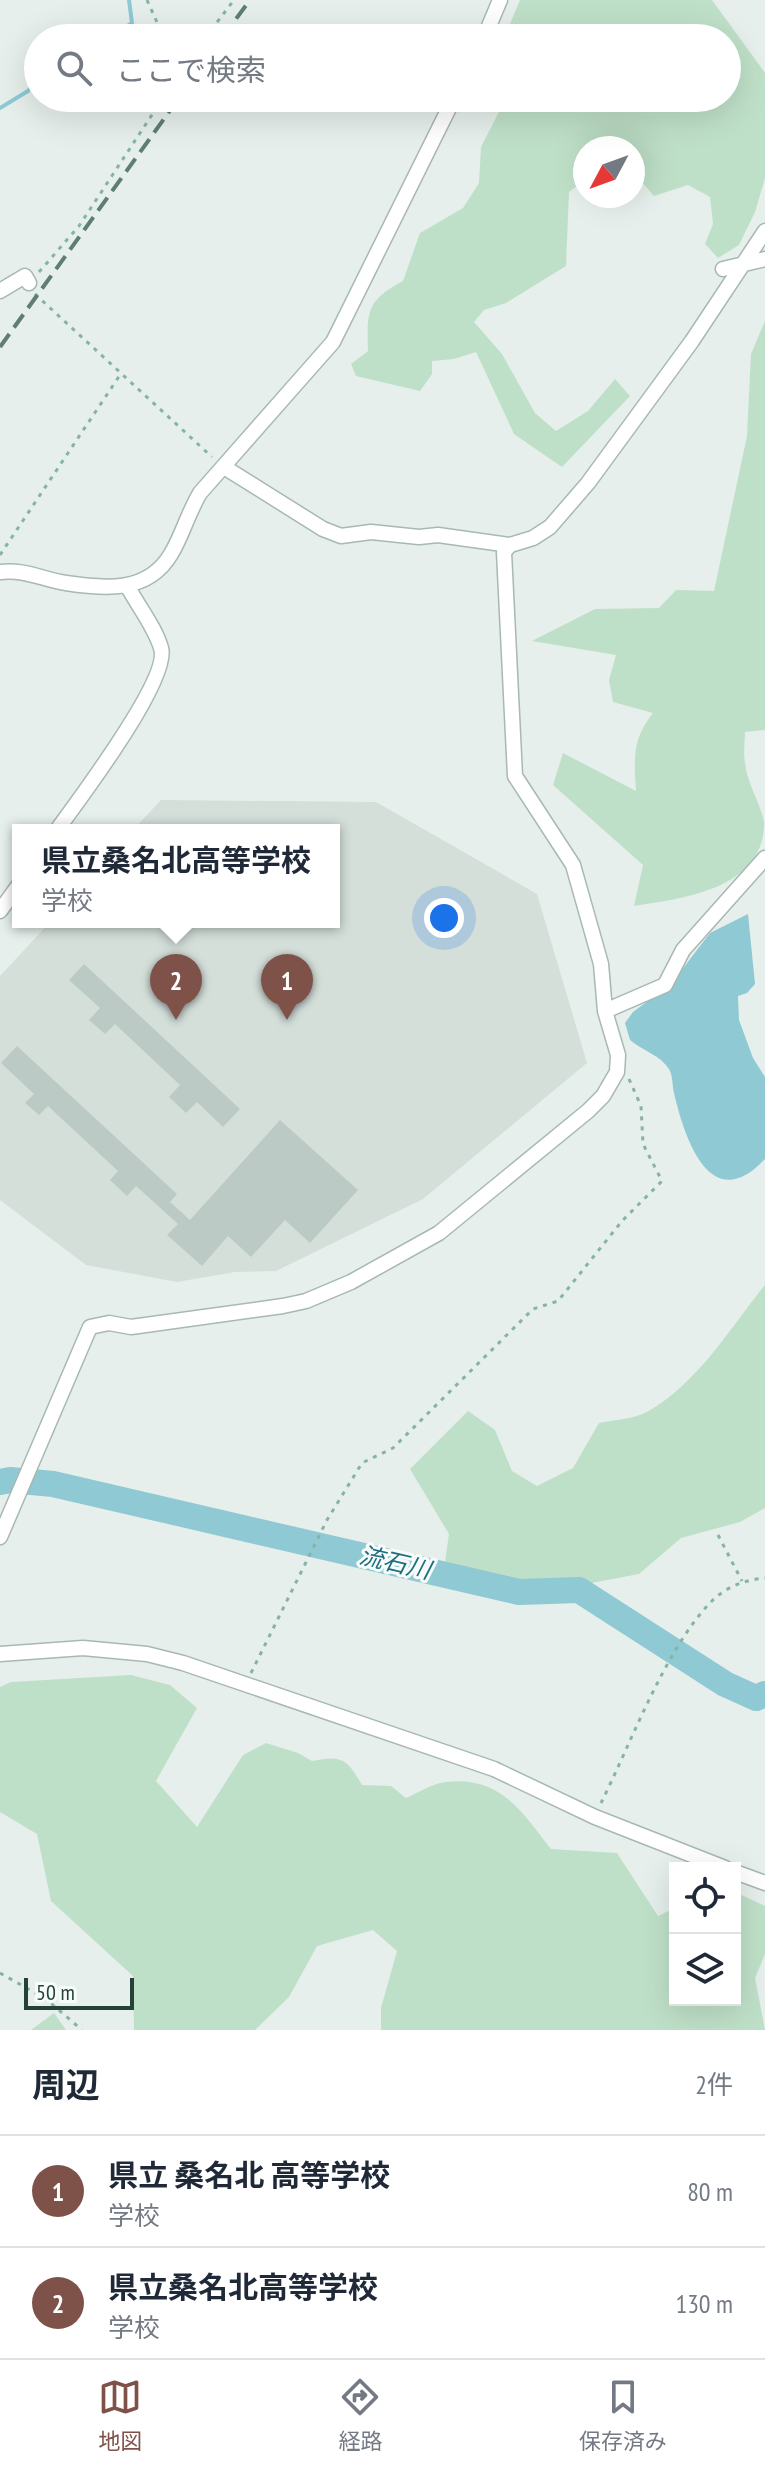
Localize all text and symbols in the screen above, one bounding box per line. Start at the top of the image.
search box [24,24,741,112]
icon: search [52,46,96,90]
text: ここで検索 [116,50,266,89]
north arrow [573,136,645,208]
popup [12,824,340,928]
text: 県立桑名北高等学校 [41,840,311,879]
text: 学校 [41,884,93,917]
your location [424,898,464,938]
pin: 2 [150,954,202,1020]
pin: 1 [261,954,313,1020]
water label: 流石川 [357,1539,437,1586]
map controls [669,1862,741,2006]
button: locate [669,1862,741,1934]
button: layers [669,1934,741,2006]
scale bar [24,1974,134,2010]
text: 50 m [36,1978,75,2006]
text: 周辺 [32,2062,100,2106]
text: 2件 [695,2068,733,2101]
text: 県立 桑名北 高等学校 [108,2155,390,2194]
text: 1 [52,2175,64,2208]
text: 80 m [687,2175,733,2208]
text: 学校 [108,2199,160,2232]
text: 県立桑名北高等学校 [108,2267,378,2306]
text: 2 [52,2287,64,2320]
text: 130 m [675,2287,733,2320]
text: 学校 [108,2311,160,2344]
tab: 地図 [98,2375,142,2455]
tab: 経路 [338,2375,383,2455]
tab: 保存済み [579,2375,667,2455]

